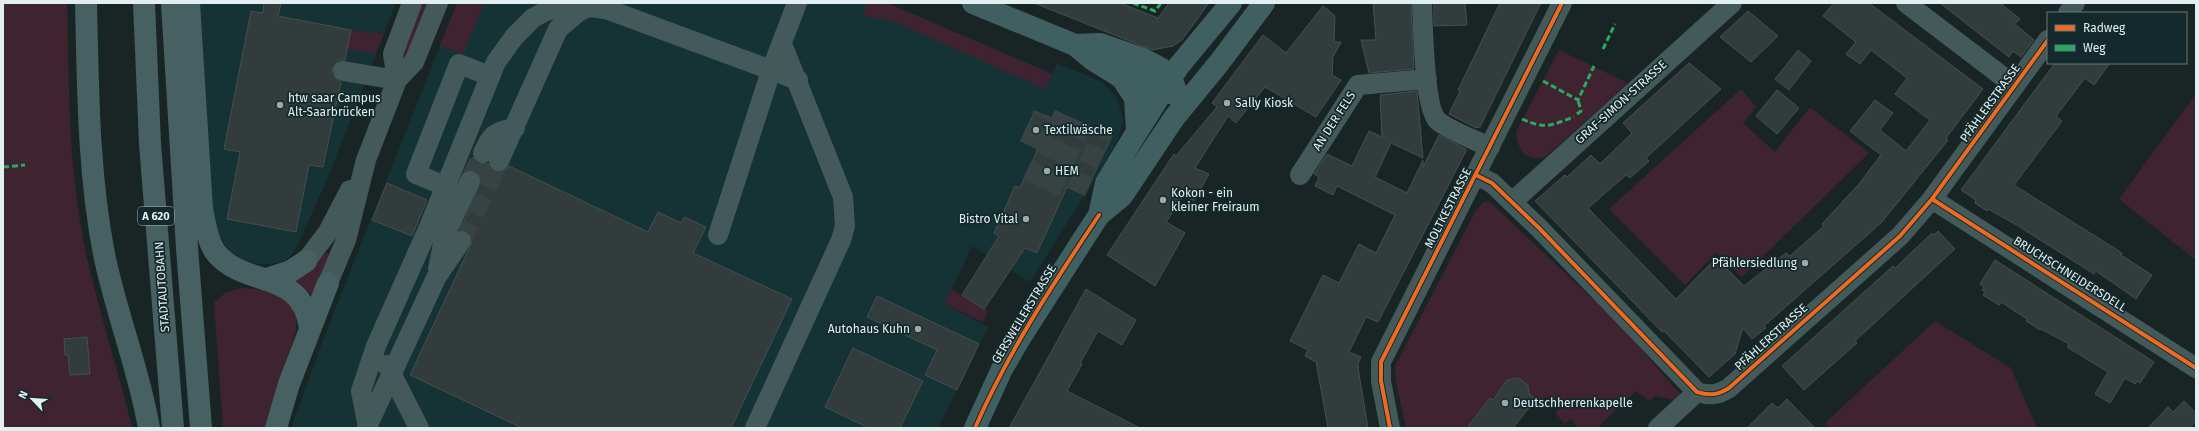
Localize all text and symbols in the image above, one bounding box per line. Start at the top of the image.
legend [2047,12,2187,64]
text: Radweg [2083,21,2126,35]
text: Weg [2083,41,2106,55]
street label: GRAF-SIMON-STRASSE [1572,57,1670,147]
street label: PFÄHLERSTRASSE [1956,61,2023,145]
street label: AN DER FELS [1310,89,1358,153]
place label: htw saar Campus Alt-Saarbrücken [288,91,381,119]
place label: Sally Kiosk [1235,96,1294,110]
marker: Sally Kiosk [1222,98,1232,108]
marker: htw saar Campus Alt-Saarbrücken [275,100,285,110]
place label: Textilwäsche [1044,123,1113,137]
marker: Textilwäsche [1031,125,1041,135]
place label: HEM [1055,164,1079,178]
marker: HEM [1042,166,1052,176]
street label: MOLTKESTRASSE [1422,166,1474,250]
place label: Kokon - ein kleiner Freiraum [1171,186,1260,214]
marker: Kokon - ein kleiner Freiraum [1158,195,1168,205]
road number: A 620 [138,207,174,225]
place label: Bistro Vital [959,212,1018,226]
marker: Bistro Vital [1021,214,1031,224]
street label: BRUCHSCHNEIDERSDELL [2011,233,2129,315]
street label: STADTAUTOBAHN [152,241,172,333]
place label: Pfählersiedlung [1712,256,1798,270]
marker: Pfählersiedlung [1800,258,1810,268]
street label: GERSWEILERSTRASSE [989,262,1059,366]
street label: PFÄHLERSTRASSE [1731,300,1810,373]
place label: Autohaus Kuhn [828,322,910,336]
marker: Autohaus Kuhn [913,324,923,334]
north arrow [12,379,52,419]
text: N [16,389,31,401]
place label: Deutschherrenkapelle [1513,396,1633,410]
marker: Deutschherrenkapelle [1500,398,1510,408]

